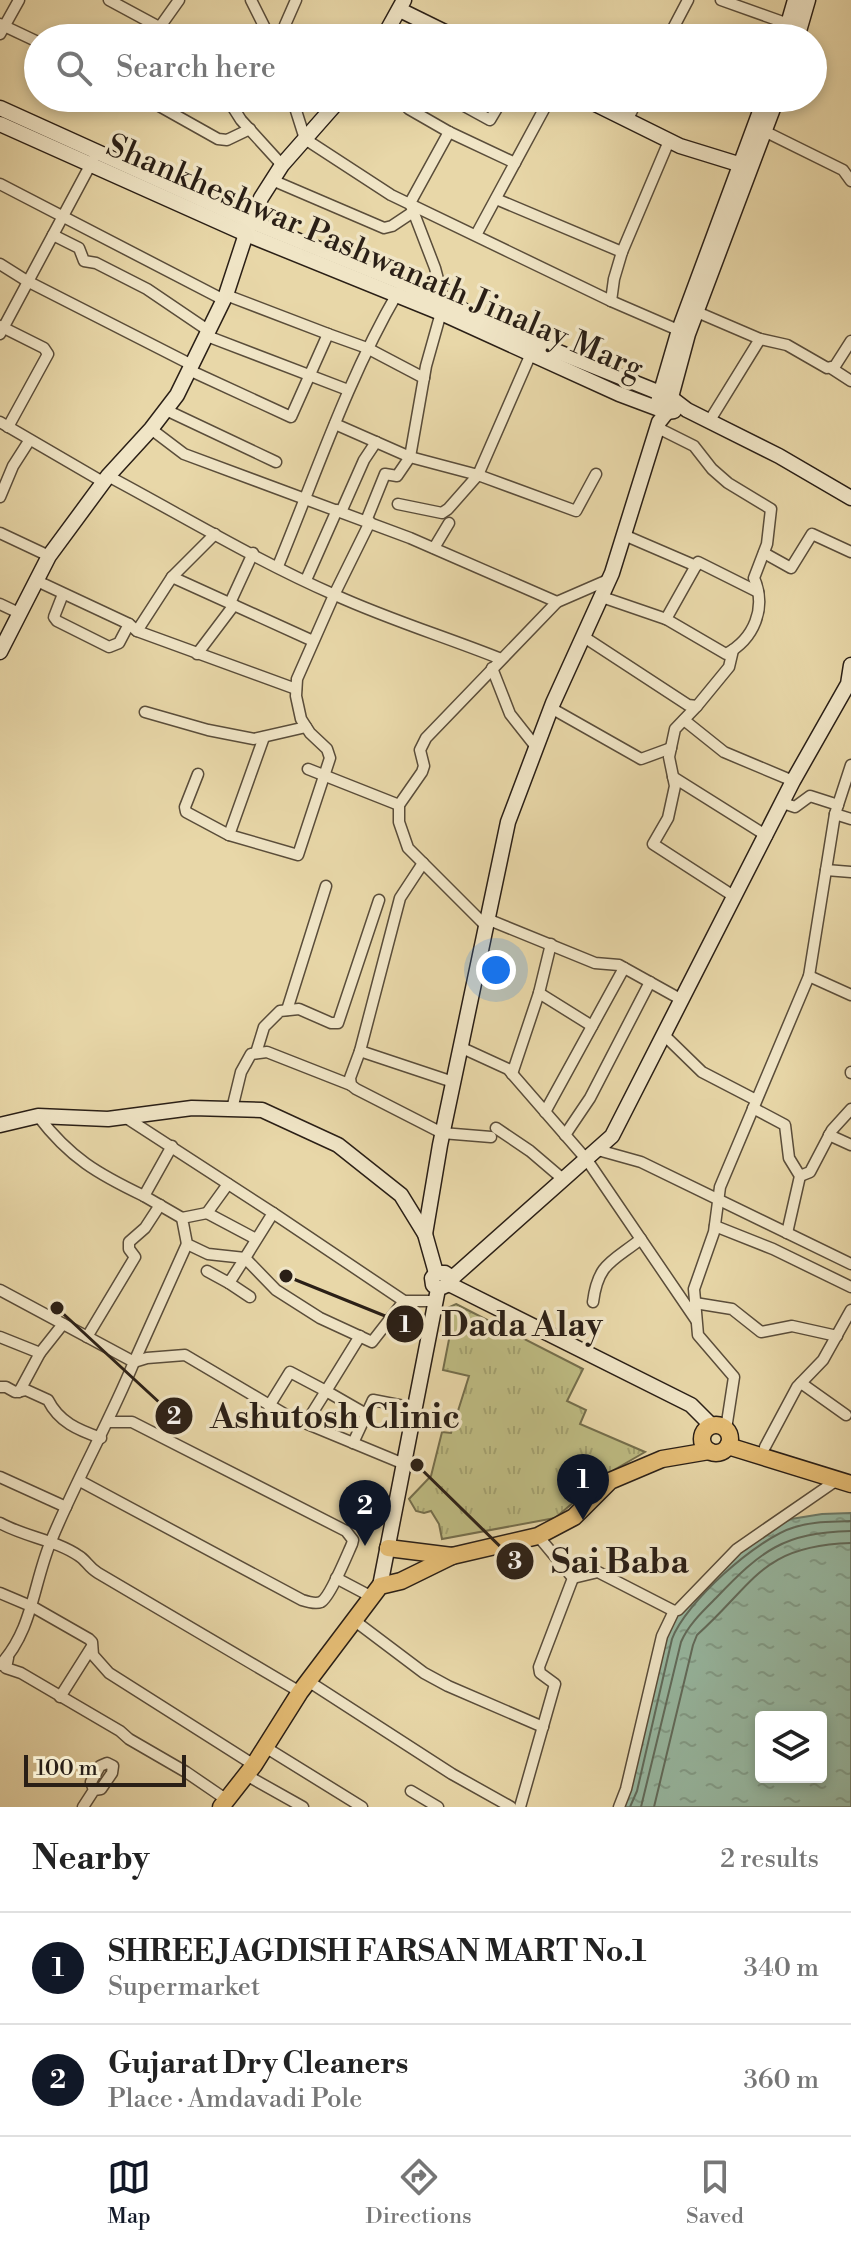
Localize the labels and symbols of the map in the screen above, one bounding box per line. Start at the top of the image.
street label: Shankheshwar Pashwanath Jinalay Marg [100,125,650,389]
your location [476,950,516,990]
callout: Dada Alay [385,1295,619,1353]
text: Dada Alay [441,1305,604,1347]
text: 1 [399,1310,411,1340]
callout: Ashutosh Clinic [154,1387,476,1445]
text: Ashutosh Clinic [209,1397,460,1439]
text: 2 [167,1402,182,1432]
pin: 1 [557,1454,609,1520]
pin: 2 [339,1480,391,1546]
callout: Sai Baba [495,1532,705,1590]
text: Sai Baba [551,1542,689,1584]
text: 3 [508,1547,522,1577]
scale bar [24,1751,186,1787]

